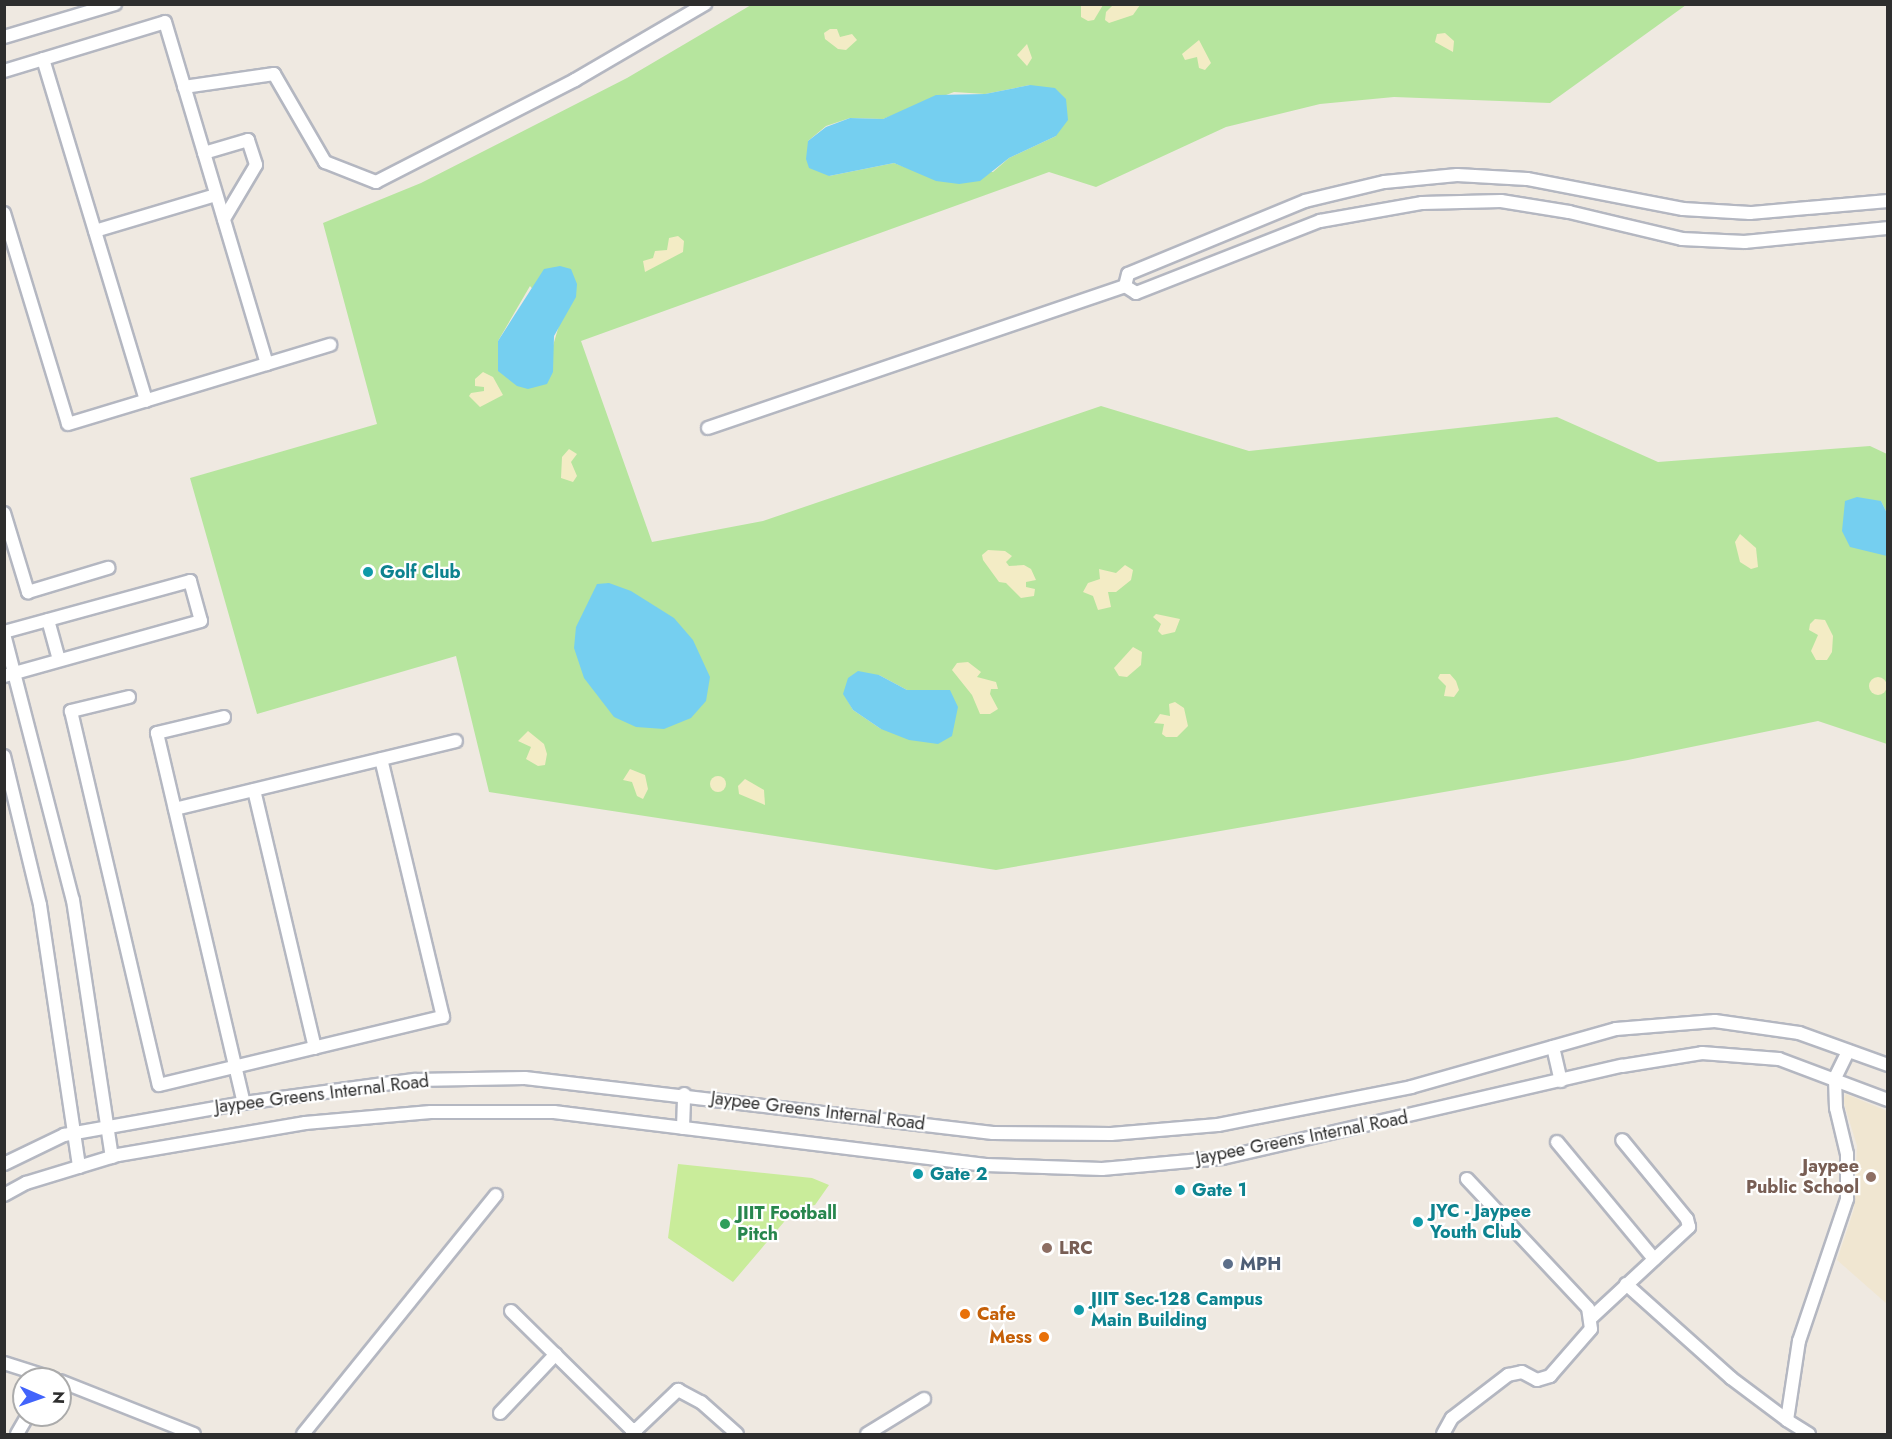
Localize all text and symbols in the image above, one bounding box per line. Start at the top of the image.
place label: Golf Club [380,561,461,583]
marker: Golf Club [361,565,375,579]
street label: Jaypee Greens Internal Road [214,1070,430,1118]
street label: Jaypee Greens Internal Road [710,1087,926,1135]
street label: Jaypee Greens Internal Road [1194,1107,1410,1169]
place label: Jaypee Public School [1746,1156,1859,1198]
place label: Gate 2 [930,1163,988,1185]
marker: Gate 2 [911,1167,925,1181]
marker: Jaypee Public School [1864,1170,1878,1184]
place label: Gate 1 [1192,1179,1247,1201]
marker: Gate 1 [1173,1183,1187,1197]
place label: JYC - Jaypee Youth Club [1430,1201,1531,1244]
place label: JIIT Football Pitch [737,1203,837,1246]
marker: JYC - Jaypee Youth Club [1411,1215,1425,1229]
marker: JIIT Football Pitch [718,1217,732,1231]
place label: LRC [1059,1237,1093,1259]
marker: LRC [1040,1241,1054,1255]
place label: MPH [1240,1253,1281,1275]
marker: MPH [1221,1257,1235,1271]
place label: JIIT Sec-128 Campus Main Building [1091,1289,1263,1332]
place label: Cafe [977,1303,1016,1325]
marker: JIIT Sec-128 Campus Main Building [1072,1303,1086,1317]
marker: Cafe [958,1307,972,1321]
place label: Mess [989,1326,1032,1348]
marker: Mess [1037,1330,1051,1344]
north arrow [12,1367,72,1427]
text: N [47,1391,70,1404]

